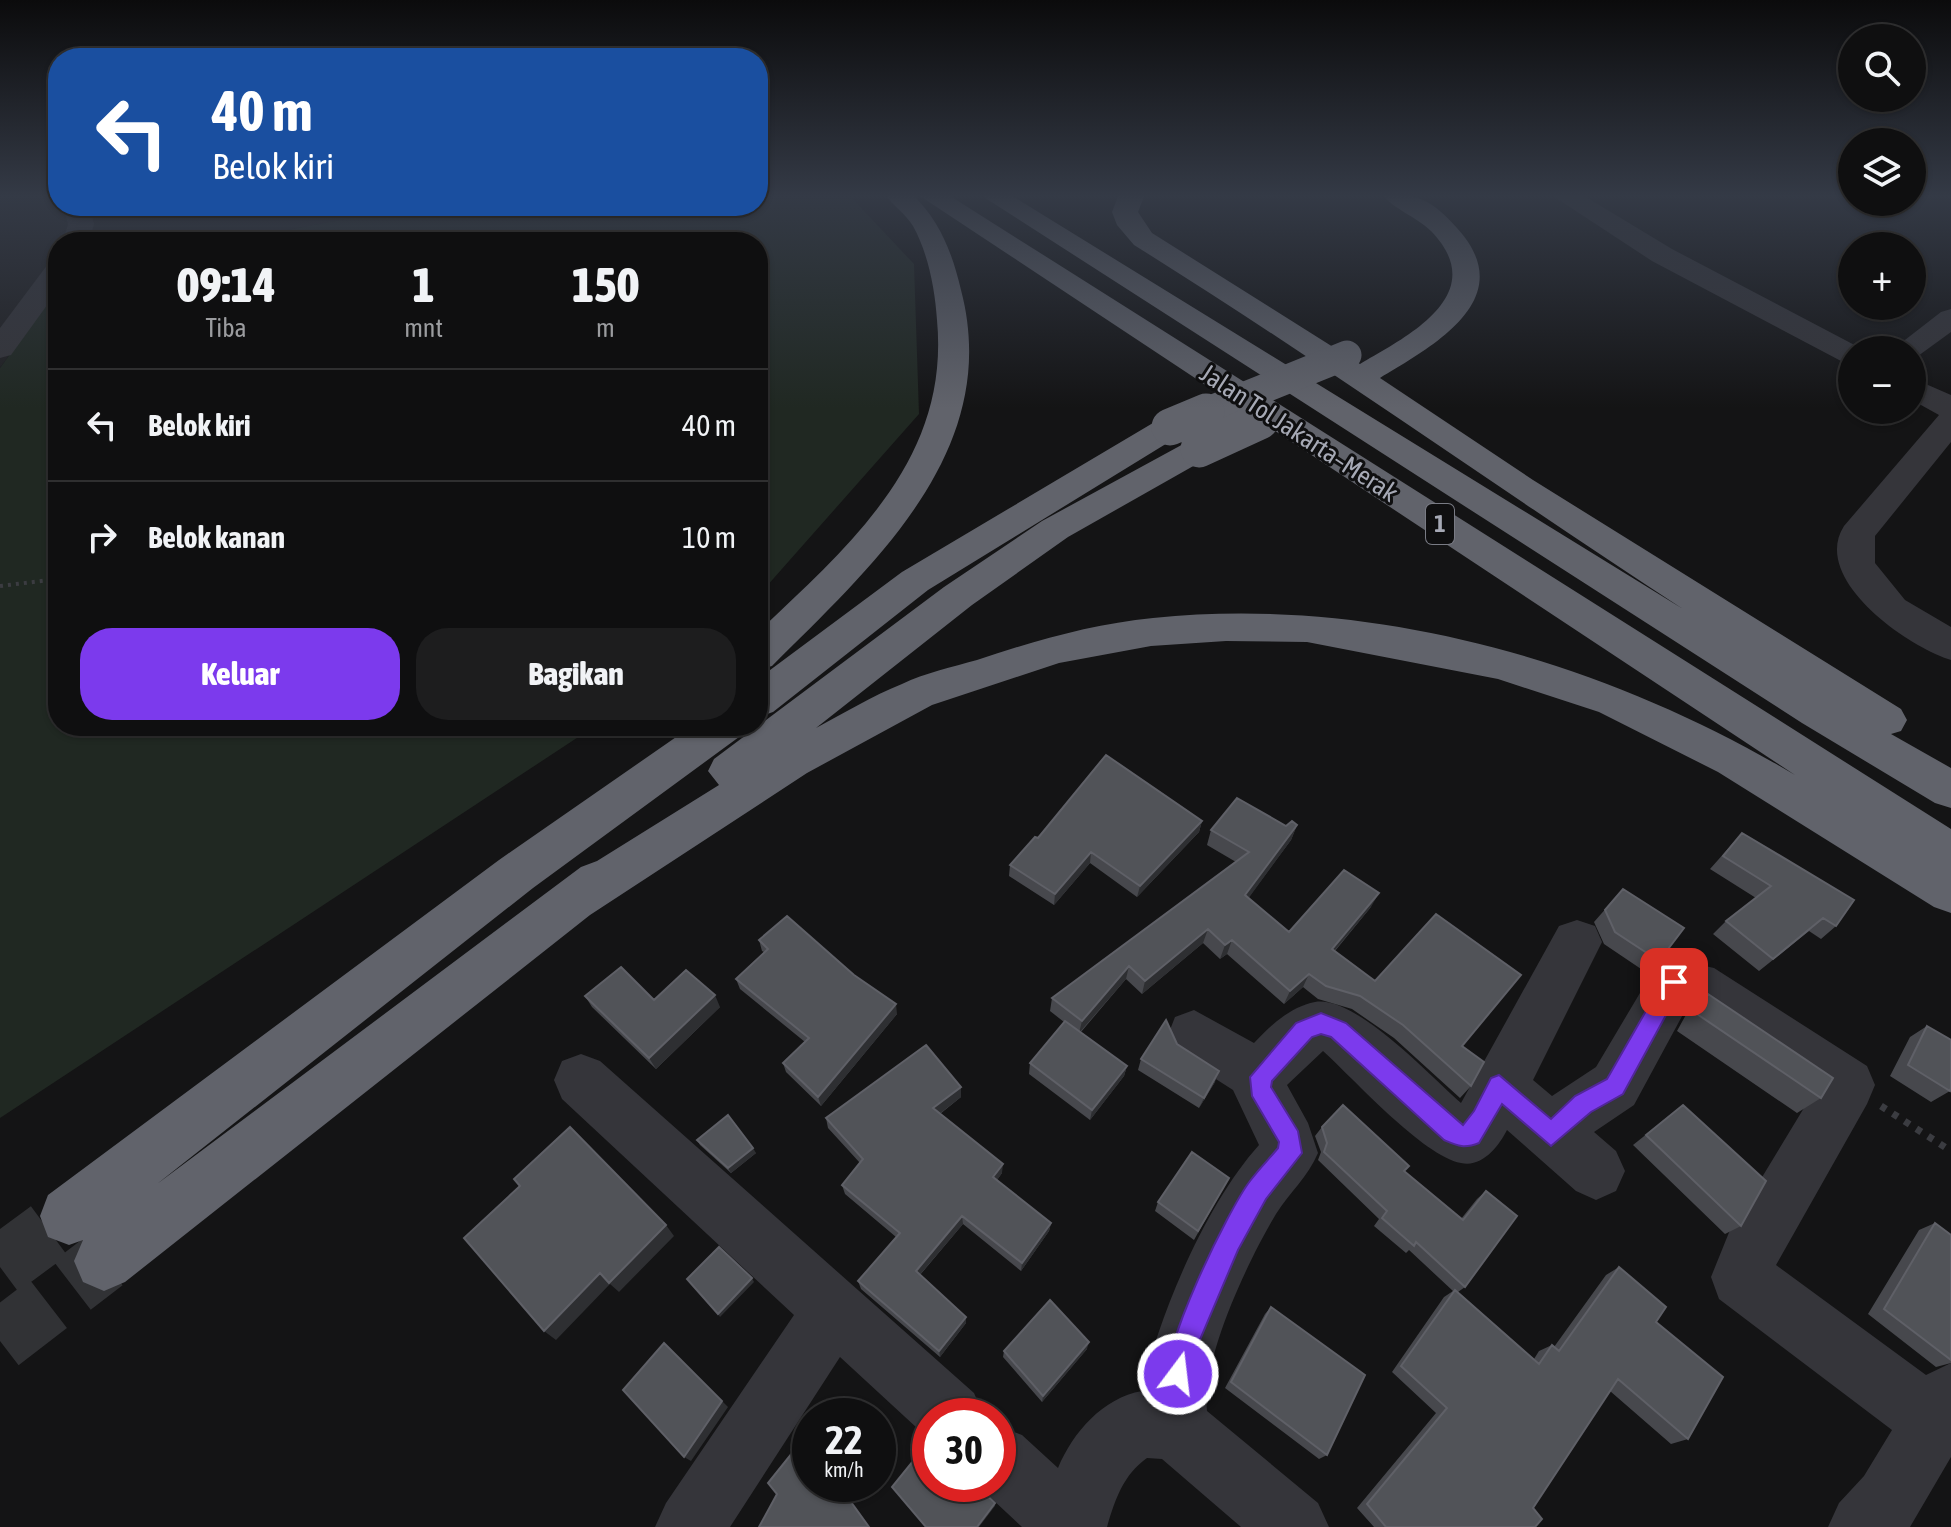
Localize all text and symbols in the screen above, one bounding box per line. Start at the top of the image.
map controls [1838,24,1926,424]
button: search [1838,24,1926,112]
text: 40 m [212,79,313,143]
icon: left [80,80,184,184]
button: layers [1838,128,1926,216]
text: Belok kiri [212,145,334,187]
button: + [1838,232,1926,320]
text: 09:14 [177,257,275,312]
text: 1 [412,257,435,312]
text: 150 [572,257,639,312]
text: Tiba [205,313,247,343]
text: mnt [404,313,443,343]
text: m [596,313,615,343]
button: − [1838,336,1926,424]
street label: Jalan Tol Jakarta–Merak [1195,358,1403,508]
icon: left [80,403,124,447]
text: Belok kiri [148,408,251,442]
text: 40 m [682,408,736,442]
road number: 1 [1426,504,1454,544]
icon: right [80,515,124,559]
text: Belok kanan [148,520,285,554]
text: 10 m [682,520,736,554]
button: Keluar [80,628,400,720]
button: Bagikan [416,628,736,720]
pin [1640,948,1708,1016]
icon: arrive [1652,960,1696,1004]
position arrow [1136,1332,1220,1416]
speed limit sign: 30 [912,1398,1016,1502]
text: 22 [825,1417,863,1462]
text: km/h [824,1458,864,1481]

